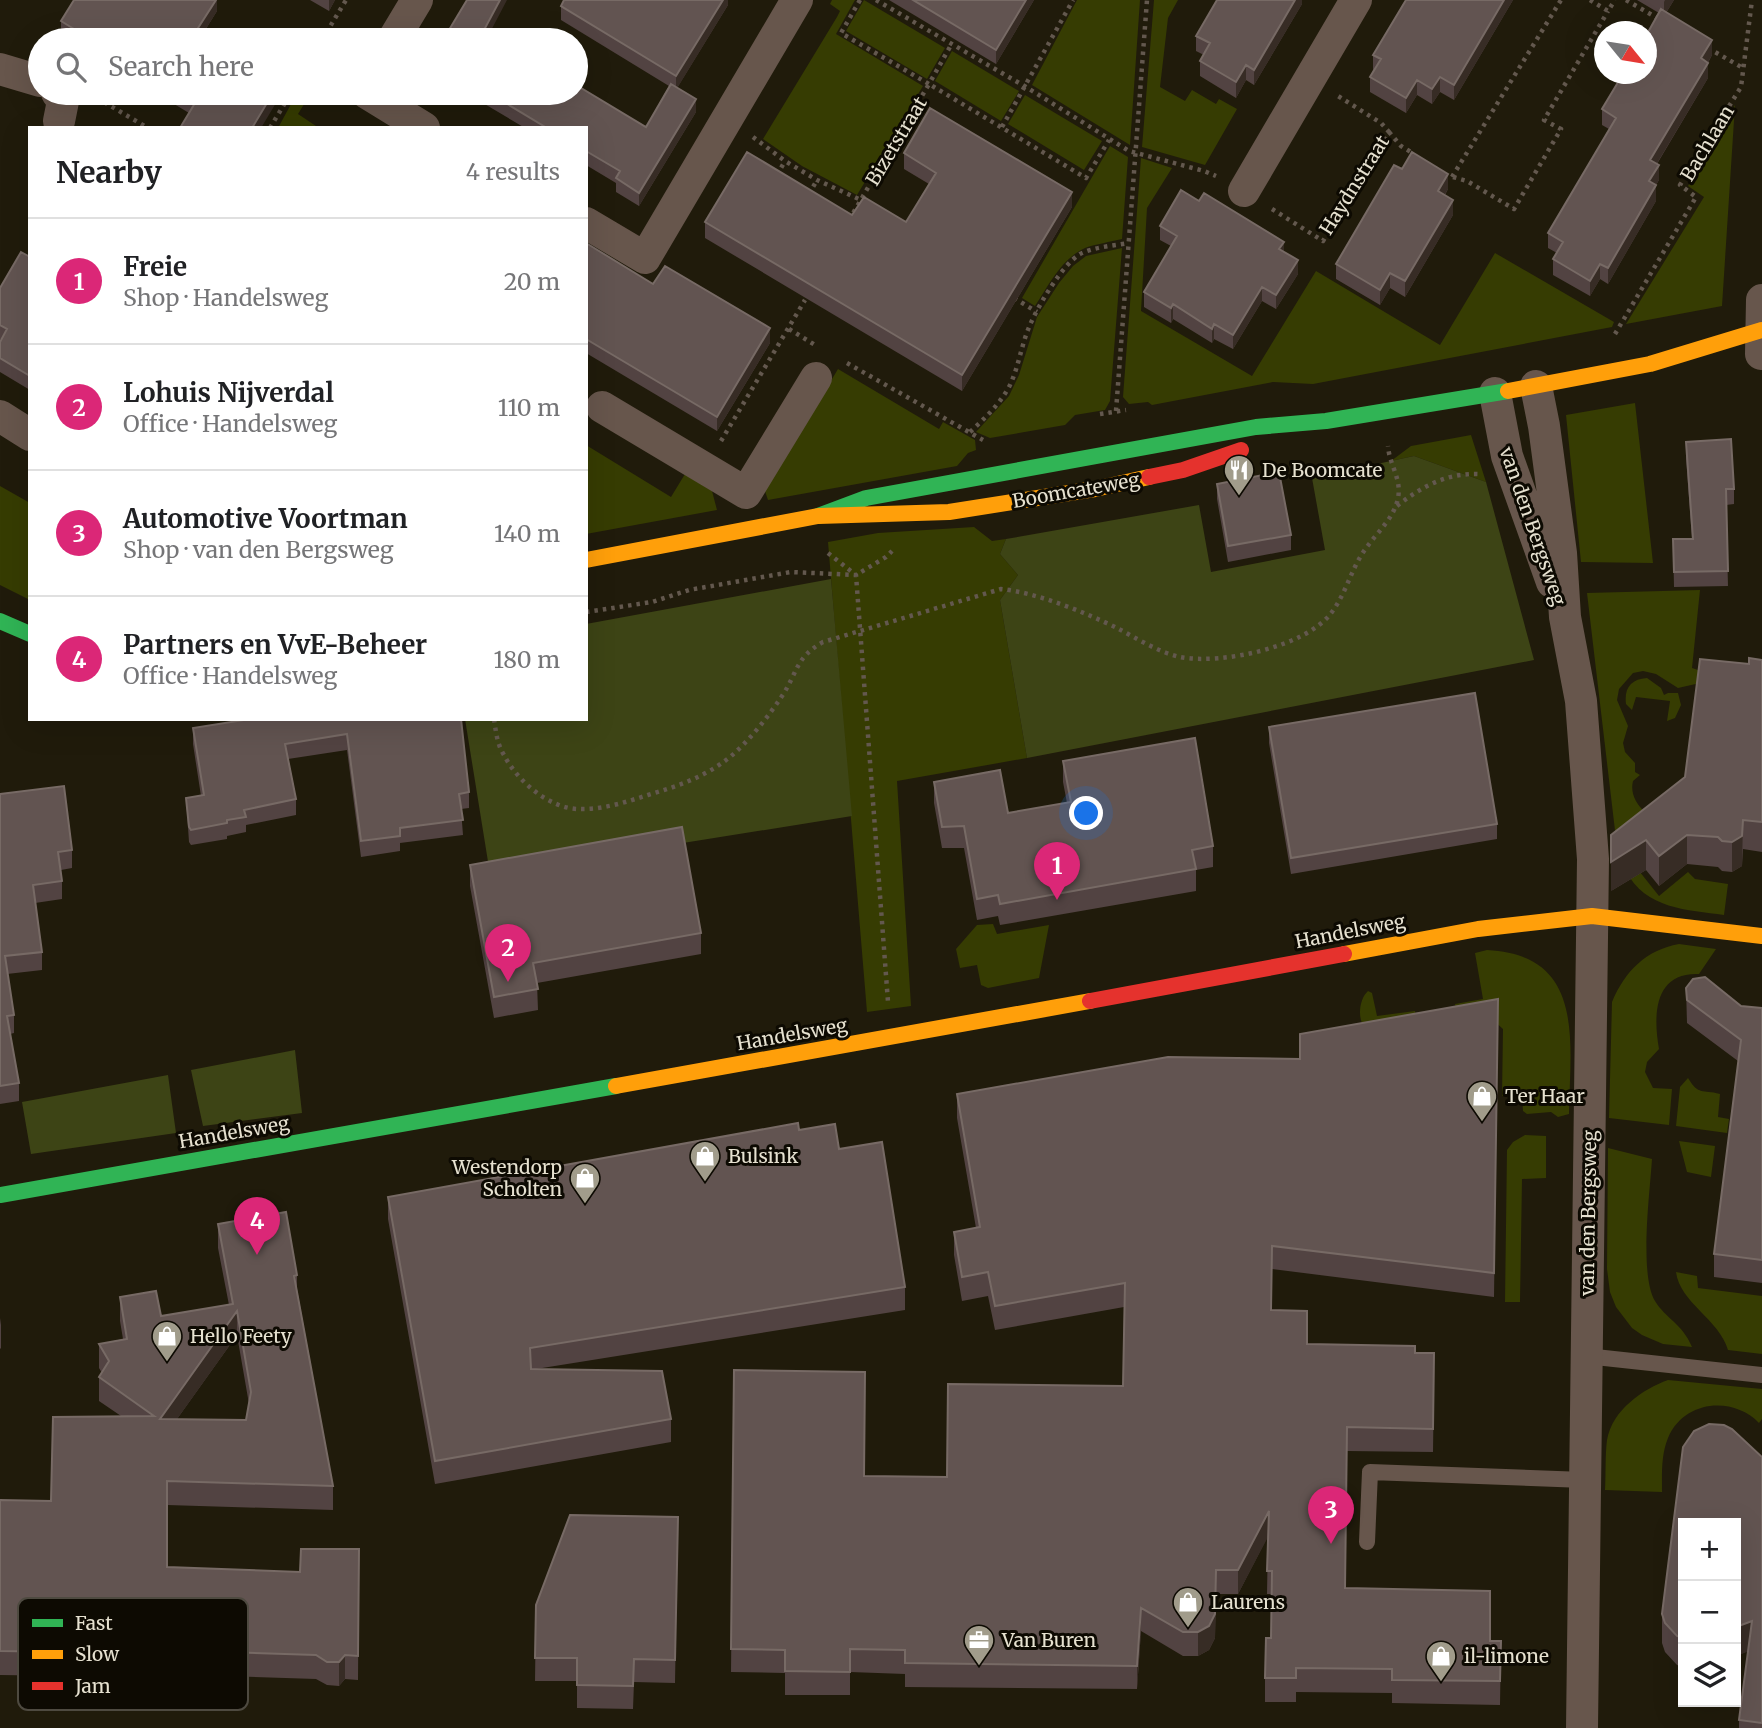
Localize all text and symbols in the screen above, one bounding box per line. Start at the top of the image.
north arrow [1594,21,1657,84]
search box [28,28,588,105]
icon: search [52,48,90,86]
text: Search here [108,50,254,83]
street label: Bizetstraat [860,92,932,190]
street label: Bachlaan [1675,100,1739,185]
street label: Haydnstraat [1314,130,1394,239]
text: Nearby [56,153,162,191]
text: 4 results [466,157,560,186]
text: Freie [123,250,187,283]
text: 1 [74,267,84,296]
text: 20 m [504,267,560,296]
text: Shop · Handelsweg [123,283,328,312]
text: Lohuis Nijverdal [123,376,334,409]
text: 2 [72,393,86,422]
text: 110 m [498,393,560,422]
text: Office · Handelsweg [123,409,337,438]
street label: van den Bergsweg [1494,443,1572,609]
restaurant icon: De Boomcate [1222,453,1256,497]
place label: De Boomcate [1262,458,1382,482]
street label: Boomcateweg [1010,467,1142,513]
text: Automotive Voortman [123,502,408,535]
text: 3 [72,519,86,548]
text: 140 m [494,519,560,548]
text: Shop · van den Bergsweg [123,535,394,564]
text: Partners en VvE-Beheer [123,628,427,661]
text: 4 [72,645,86,674]
text: 180 m [494,645,560,674]
text: Office · Handelsweg [123,661,337,690]
your location [1069,796,1103,830]
pin: 1 [1034,842,1080,900]
street label: Handelsweg [1293,908,1408,953]
pin: 2 [485,924,531,982]
street label: Handelsweg [735,1012,850,1056]
shop icon: Ter Haar [1465,1079,1499,1123]
place label: Ter Haar [1505,1084,1585,1108]
street label: Handelsweg [177,1110,292,1154]
street label: van den Bergsweg [1575,1129,1601,1297]
shop icon: Bulsink [688,1139,722,1183]
place label: Bulsink [728,1144,798,1168]
place label: Westendorp Scholten [451,1155,562,1201]
shop icon: Westendorp Scholten [568,1161,602,1205]
pin: 4 [234,1197,280,1255]
shop icon: Hello Feety [150,1319,184,1363]
place label: Hello Feety [190,1324,292,1348]
pin: 3 [1308,1486,1354,1544]
map controls [1678,1518,1741,1707]
button: + [1678,1518,1741,1581]
button: − [1678,1581,1741,1644]
shop icon: Laurens [1171,1585,1205,1629]
place label: Laurens [1211,1590,1285,1614]
legend [18,1598,248,1710]
text: Fast [75,1611,113,1635]
office icon: Van Buren [962,1623,996,1667]
place label: Van Buren [1001,1628,1096,1652]
shop icon: il-limone [1424,1639,1458,1683]
text: Slow [75,1642,120,1666]
place label: il-limone [1464,1644,1549,1668]
button: layers [1678,1644,1741,1707]
text: Jam [74,1674,111,1698]

